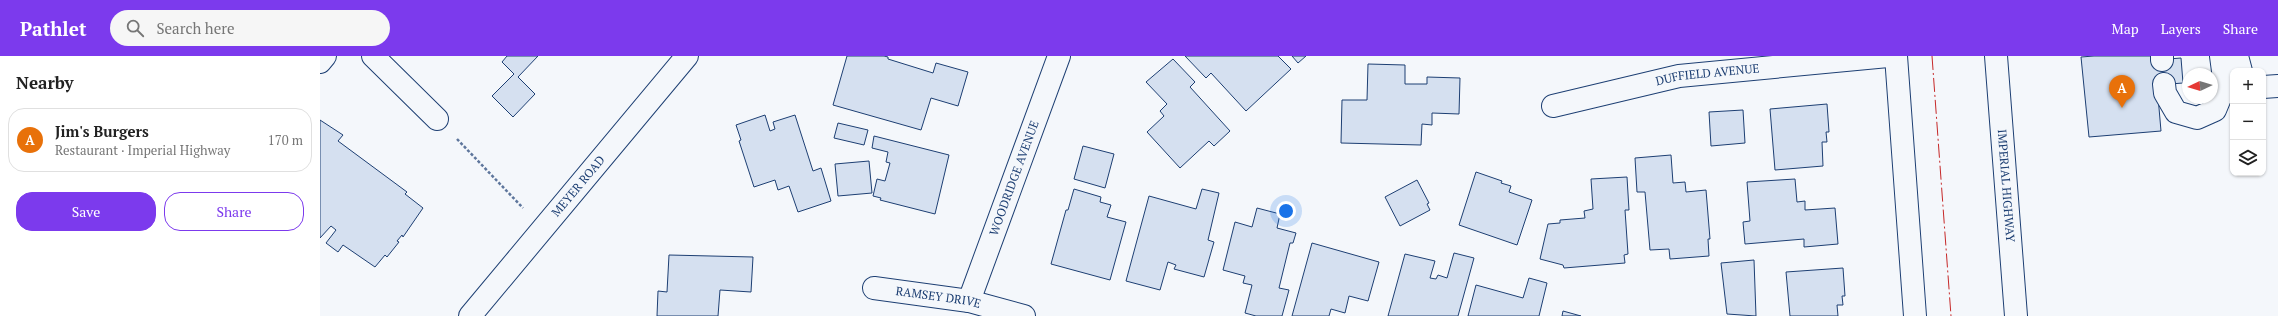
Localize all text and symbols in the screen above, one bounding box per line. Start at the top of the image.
search box [110,10,390,46]
text: Pathlet [20,16,86,41]
icon: search [124,17,146,39]
text: Search here [156,18,234,38]
text: Map [2112,19,2139,38]
text: Layers [2161,19,2201,38]
text: Share [2223,19,2258,38]
street label: DUFFIELD AVENUE [1654,60,1760,88]
north arrow [2182,68,2218,104]
map controls [2230,68,2266,176]
button: + [2230,68,2266,104]
text: Nearby [16,71,74,94]
pin: A [2109,75,2135,108]
button: − [2230,104,2266,140]
street label: WOODRIDGE AVENUE [986,118,1042,237]
text: Jim's Burgers [55,121,149,141]
street label: IMPERIAL HIGHWAY [1995,128,2018,243]
text: A [25,131,35,149]
text: 170 m [268,131,303,149]
button: layers [2230,140,2266,176]
text: Restaurant · Imperial Highway [55,141,230,159]
street label: MEYER ROAD [548,152,608,219]
button: Save [16,192,156,231]
button: Share [164,192,304,231]
your location [1276,201,1296,221]
street label: RAMSEY DRIVE [895,283,983,311]

